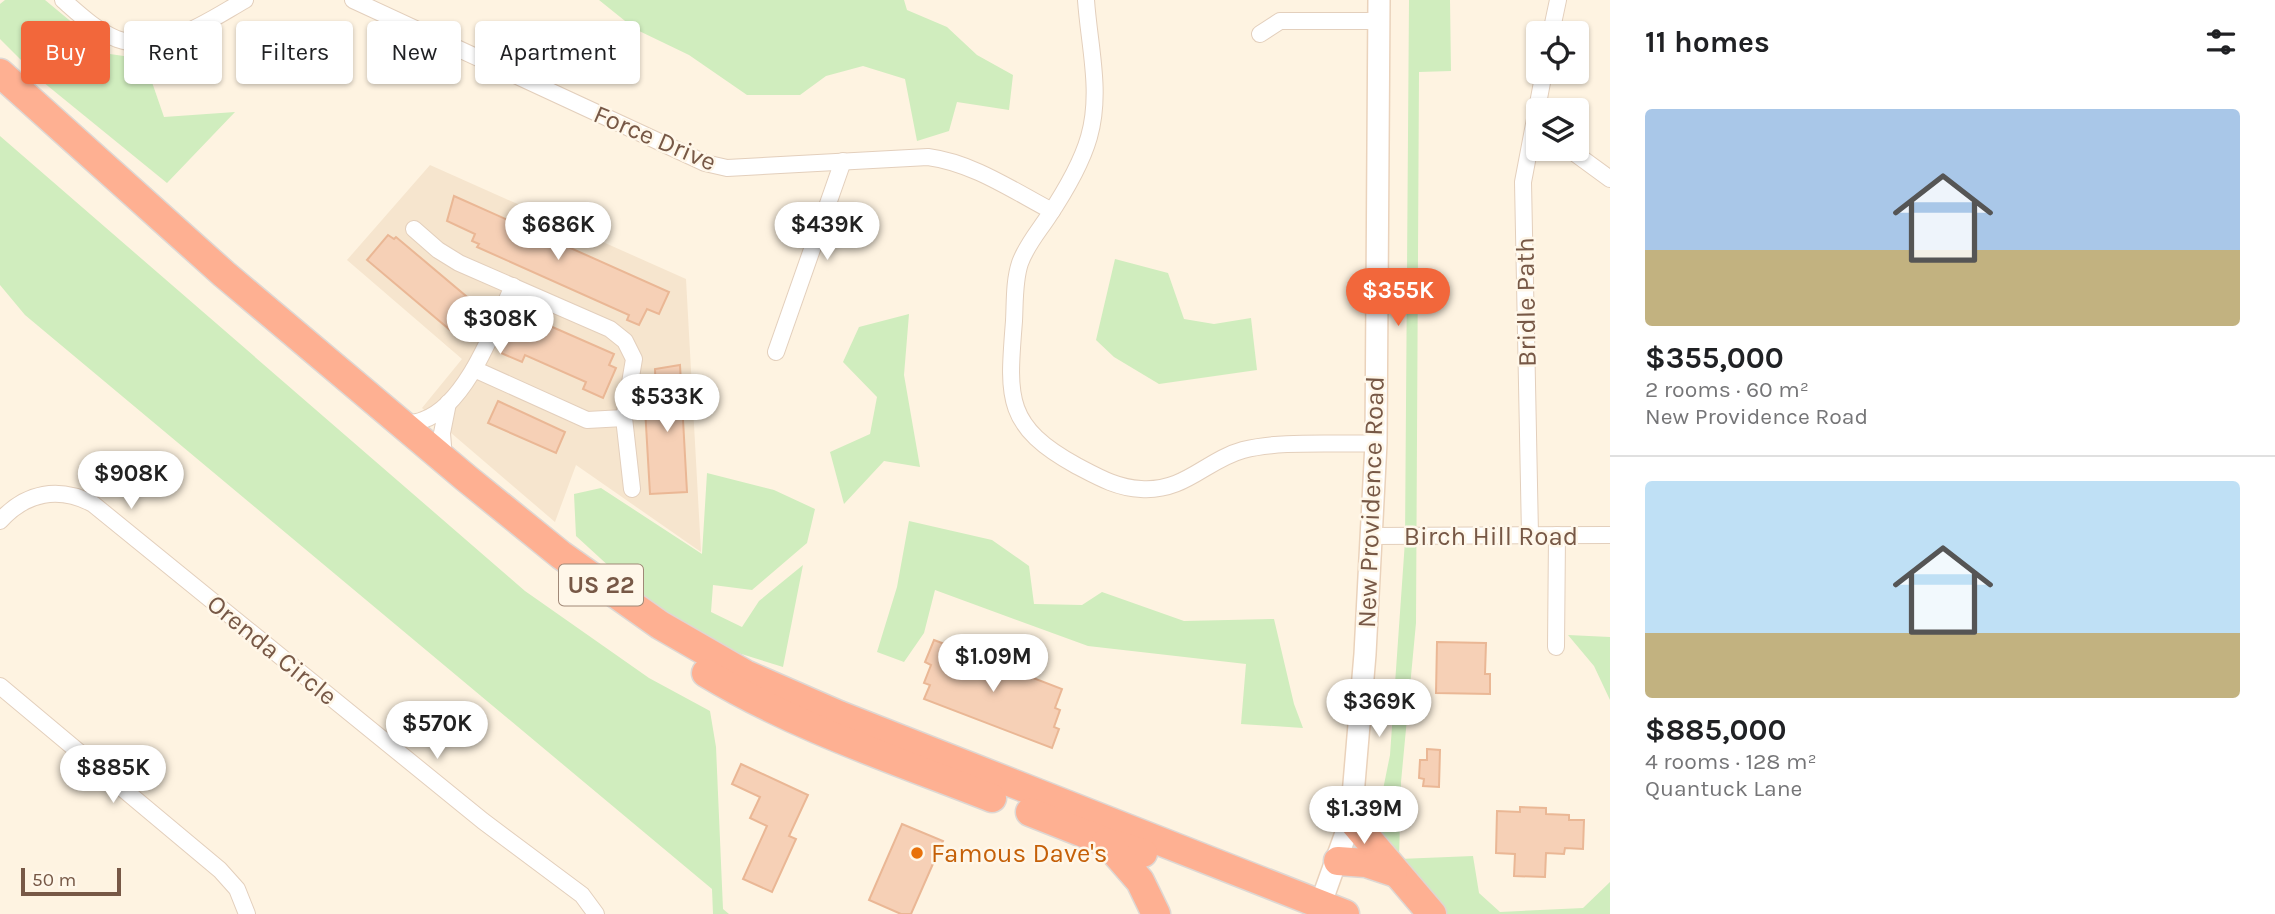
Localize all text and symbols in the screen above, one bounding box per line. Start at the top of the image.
chip: Buy [21,21,110,84]
chip: Rent [124,21,222,84]
chip: Filters [236,21,353,84]
chip: New [367,21,461,84]
chip: Apartment [475,21,640,84]
map controls [1526,21,1589,161]
button: locate [1526,21,1589,84]
icon: filters [2202,23,2240,61]
text: 11 homes [1645,24,1770,60]
street label: Force Drive [589,98,721,178]
button: layers [1526,98,1589,161]
icon: home [1880,155,2006,281]
pin: $686K [509,202,607,262]
pin: $439K [778,202,876,262]
text: $686K [521,211,595,238]
text: $439K [791,211,863,238]
street label: Bridle Path [1509,237,1543,367]
pin: $355K [1349,268,1447,328]
text: $355K [1362,277,1434,304]
pin: $308K [451,296,549,356]
text: $308K [463,305,537,332]
text: $355,000 [1645,340,1784,376]
pin: $533K [618,374,716,434]
street label: New Providence Road [1351,375,1391,629]
text: 2 rooms · 60 m² [1645,376,1809,403]
text: $533K [631,383,703,410]
text: New Providence Road [1645,403,1868,430]
pin: $908K [82,452,180,511]
text: $908K [94,460,168,487]
street label: Birch Hill Road [1404,521,1578,552]
icon: home [1880,527,2006,653]
road number: US 22 [559,564,643,606]
street label: Orenda Circle [201,588,343,712]
pin: $1.09M [936,634,1050,694]
text: $1.09M [954,643,1032,670]
pin: $369K [1330,680,1428,739]
text: $369K [1342,688,1416,715]
pin: $570K [388,702,486,761]
text: $570K [402,710,472,737]
text: $885,000 [1645,712,1786,748]
pin: $885K [64,746,162,805]
text: 4 rooms · 128 m² [1645,748,1817,775]
text: $885K [76,754,150,781]
text: Quantuck Lane [1645,775,1802,802]
pin: $1.39M [1307,786,1421,846]
text: $1.39M [1325,795,1403,822]
place label: Famous Dave's [931,838,1108,869]
marker: Famous Dave's [909,845,925,861]
scale bar [21,865,121,897]
text: 50 m [32,869,76,891]

